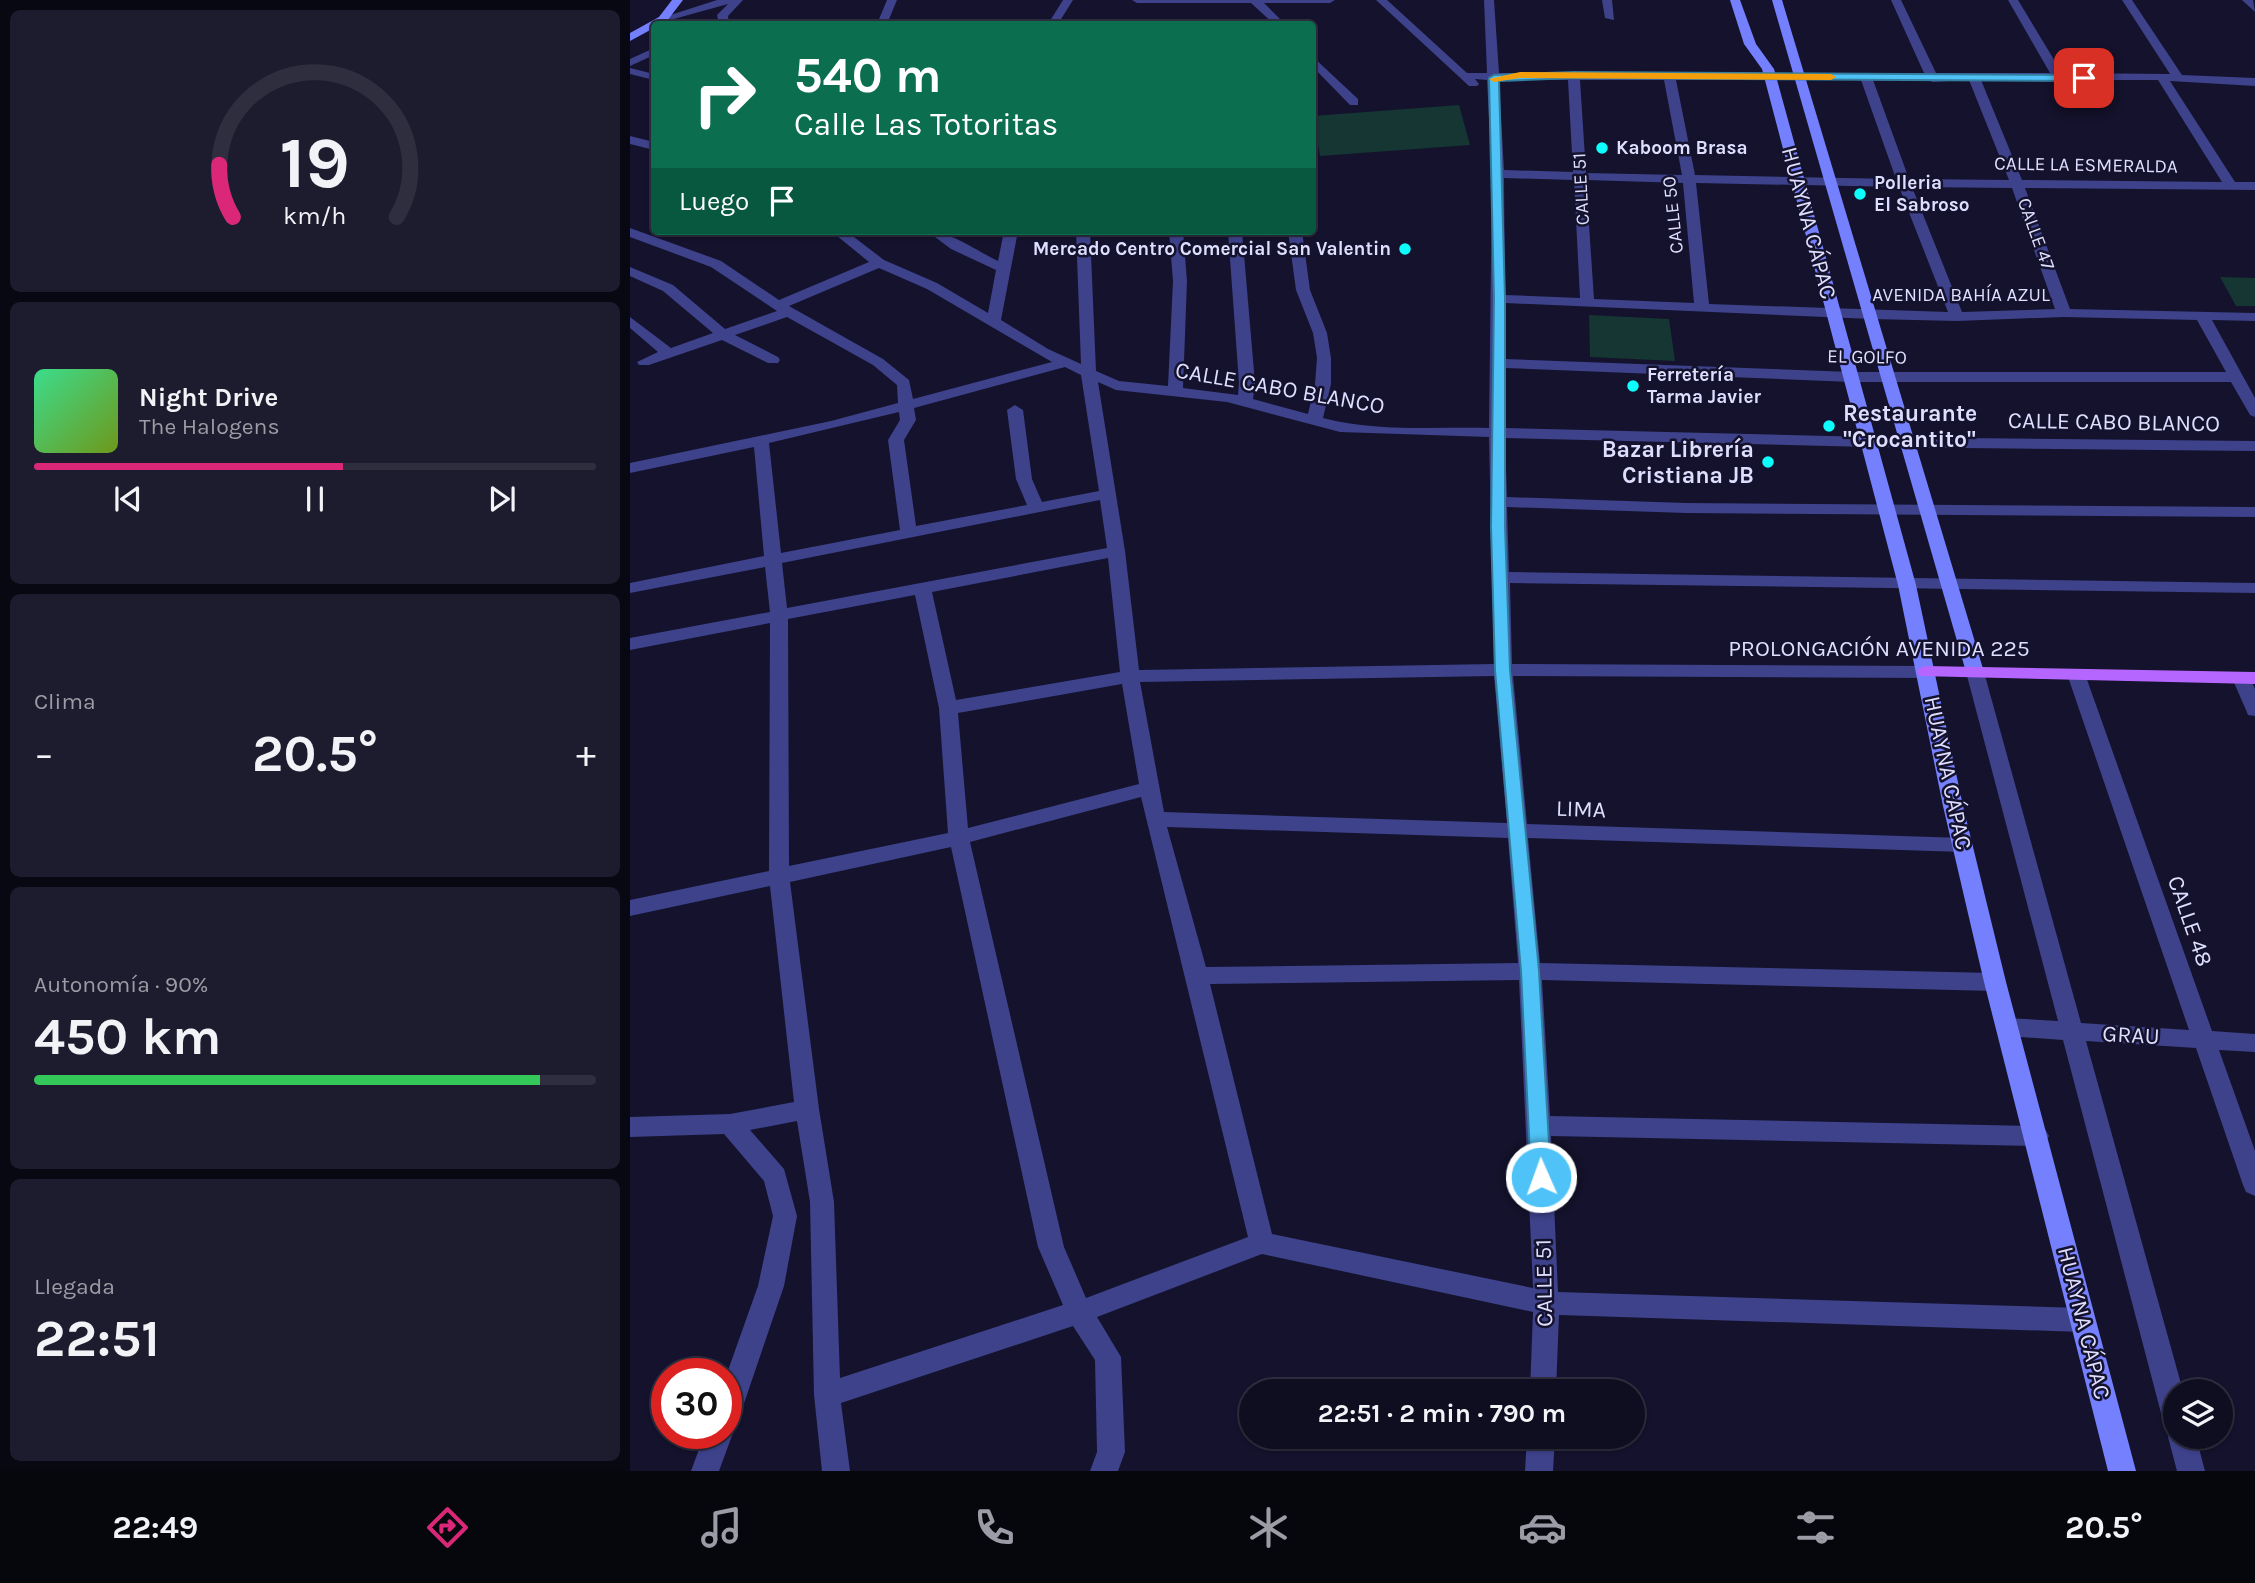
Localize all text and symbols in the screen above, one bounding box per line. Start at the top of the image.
text: 540 m [794,47,942,104]
pin [2054,48,2114,108]
icon: right [679,49,770,140]
icon: arrive [2065,59,2103,97]
text: Calle Las Totoritas [794,106,1058,143]
text: 19 [280,120,350,205]
place label: Kaboom Brasa [1616,137,1748,159]
marker: Kaboom Brasa [1594,140,1610,156]
street label: HUAYNA CÁPAC [1776,144,1842,302]
street label: CALLE 51 [1568,152,1594,226]
street label: CALLE LA ESMERALDA [1994,152,2178,178]
place label: Polleria El Sabroso [1874,172,1970,216]
street label: CALLE 50 [1658,175,1688,255]
icon: arrive [763,182,801,220]
text: Luego [679,186,749,217]
marker: Polleria El Sabroso [1852,186,1868,202]
street label: CALLE 47 [2013,195,2059,273]
text: km/h [283,201,347,230]
place label: Mercado Centro Comercial San Valentin [1033,238,1391,260]
marker: Mercado Centro Comercial San Valentin [1397,241,1413,257]
street label: AVENIDA BAHÍA AZUL [1872,283,2050,306]
street label: EL GOLFO [1827,345,1907,369]
street label: CALLE CABO BLANCO [1173,356,1387,420]
place label: Ferretería Tarma Javier [1647,364,1762,408]
marker: Ferretería Tarma Javier [1625,378,1641,394]
text: Night Drive [139,382,278,413]
place label: Restaurante "Crocantito" [1843,400,1977,453]
street label: CALLE CABO BLANCO [2008,407,2220,437]
text: The Halogens [139,413,279,440]
marker: Restaurante "Crocantito" [1821,418,1837,434]
place label: Bazar Librería Cristiana JB [1602,436,1754,489]
marker: Bazar Librería Cristiana JB [1760,454,1776,470]
icon: previous [109,480,147,518]
icon: pause [296,480,334,518]
icon: next [483,480,521,518]
street label: PROLONGACIÓN AVENIDA 225 [1728,635,2030,662]
text: Clima [34,688,96,715]
street label: HUAYNA CÁPAC [1919,694,1977,852]
text: 20.5° [252,723,378,784]
text: − [34,732,54,777]
text: + [576,732,596,777]
street label: LIMA [1556,795,1606,823]
street label: CALLE 48 [2162,872,2218,970]
text: Autonomía · 90% [34,971,209,998]
text: 450 km [34,1006,221,1067]
street label: GRAU [2102,1020,2160,1050]
position arrow [1504,1140,1578,1214]
street label: CALLE 51 [1530,1239,1558,1327]
street label: HUAYNA CÁPAC [2052,1244,2116,1402]
text: Llegada [34,1273,115,1300]
text: 22:51 [34,1308,160,1369]
speed limit sign: 30 [651,1358,742,1449]
map controls [2163,1379,2233,1449]
button: layers [2163,1379,2233,1449]
text: 22:51 · 2 min · 790 m [1318,1398,1566,1429]
icon: directions [423,1503,472,1552]
icon: music [697,1503,746,1552]
icon: phone [970,1503,1019,1552]
icon: climate [1244,1503,1293,1552]
icon: car [1518,1503,1567,1552]
icon: filters [1791,1503,1840,1552]
text: 22:49 [112,1509,198,1546]
text: 20.5° [2065,1509,2143,1546]

